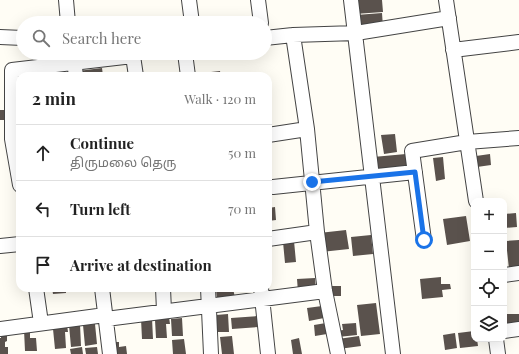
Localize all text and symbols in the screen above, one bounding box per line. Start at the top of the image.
search box [16,16,272,60]
icon: search [30,27,52,49]
text: Search here [62,28,141,48]
text: 2 min [32,87,76,109]
text: Walk · 120 m [184,90,256,107]
text: Continue [70,133,134,153]
icon: ahead [32,142,54,164]
text: 50 m [228,144,256,161]
text: திருமலை தெரு [70,153,177,170]
route end [303,173,321,191]
icon: left [32,198,54,220]
map controls [471,198,507,342]
button: + [471,198,507,234]
text: Turn left [70,199,131,219]
text: 70 m [228,200,256,217]
route start [415,231,433,249]
button: − [471,234,507,270]
icon: arrive [32,254,54,276]
text: Arrive at destination [70,255,212,275]
button: locate [471,270,507,306]
button: layers [471,306,507,342]

